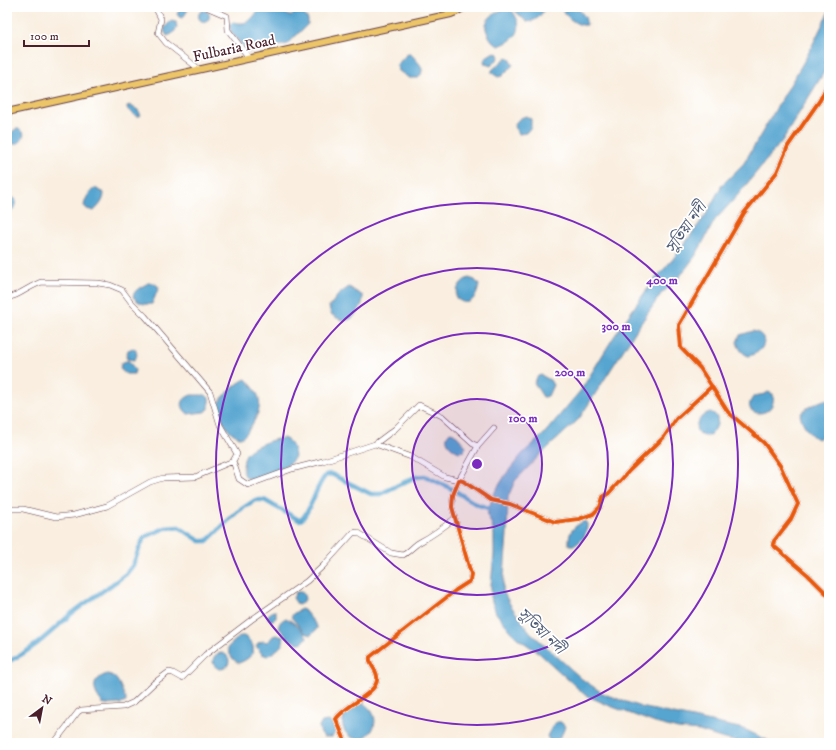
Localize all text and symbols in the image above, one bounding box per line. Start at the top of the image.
scale bar [24,22,89,48]
text: 100 m [30,29,59,44]
street label: Fulbaria Road [191,30,278,67]
water label: সুতিয়া নদী [661,197,712,257]
text: 400 m [645,273,678,288]
text: 300 m [602,319,630,334]
text: 200 m [555,365,585,380]
text: 100 m [509,411,537,426]
centre of rings [470,457,484,471]
water label: সুতিয়া নদী [514,603,570,659]
north arrow [22,688,62,728]
text: N [39,692,54,709]

